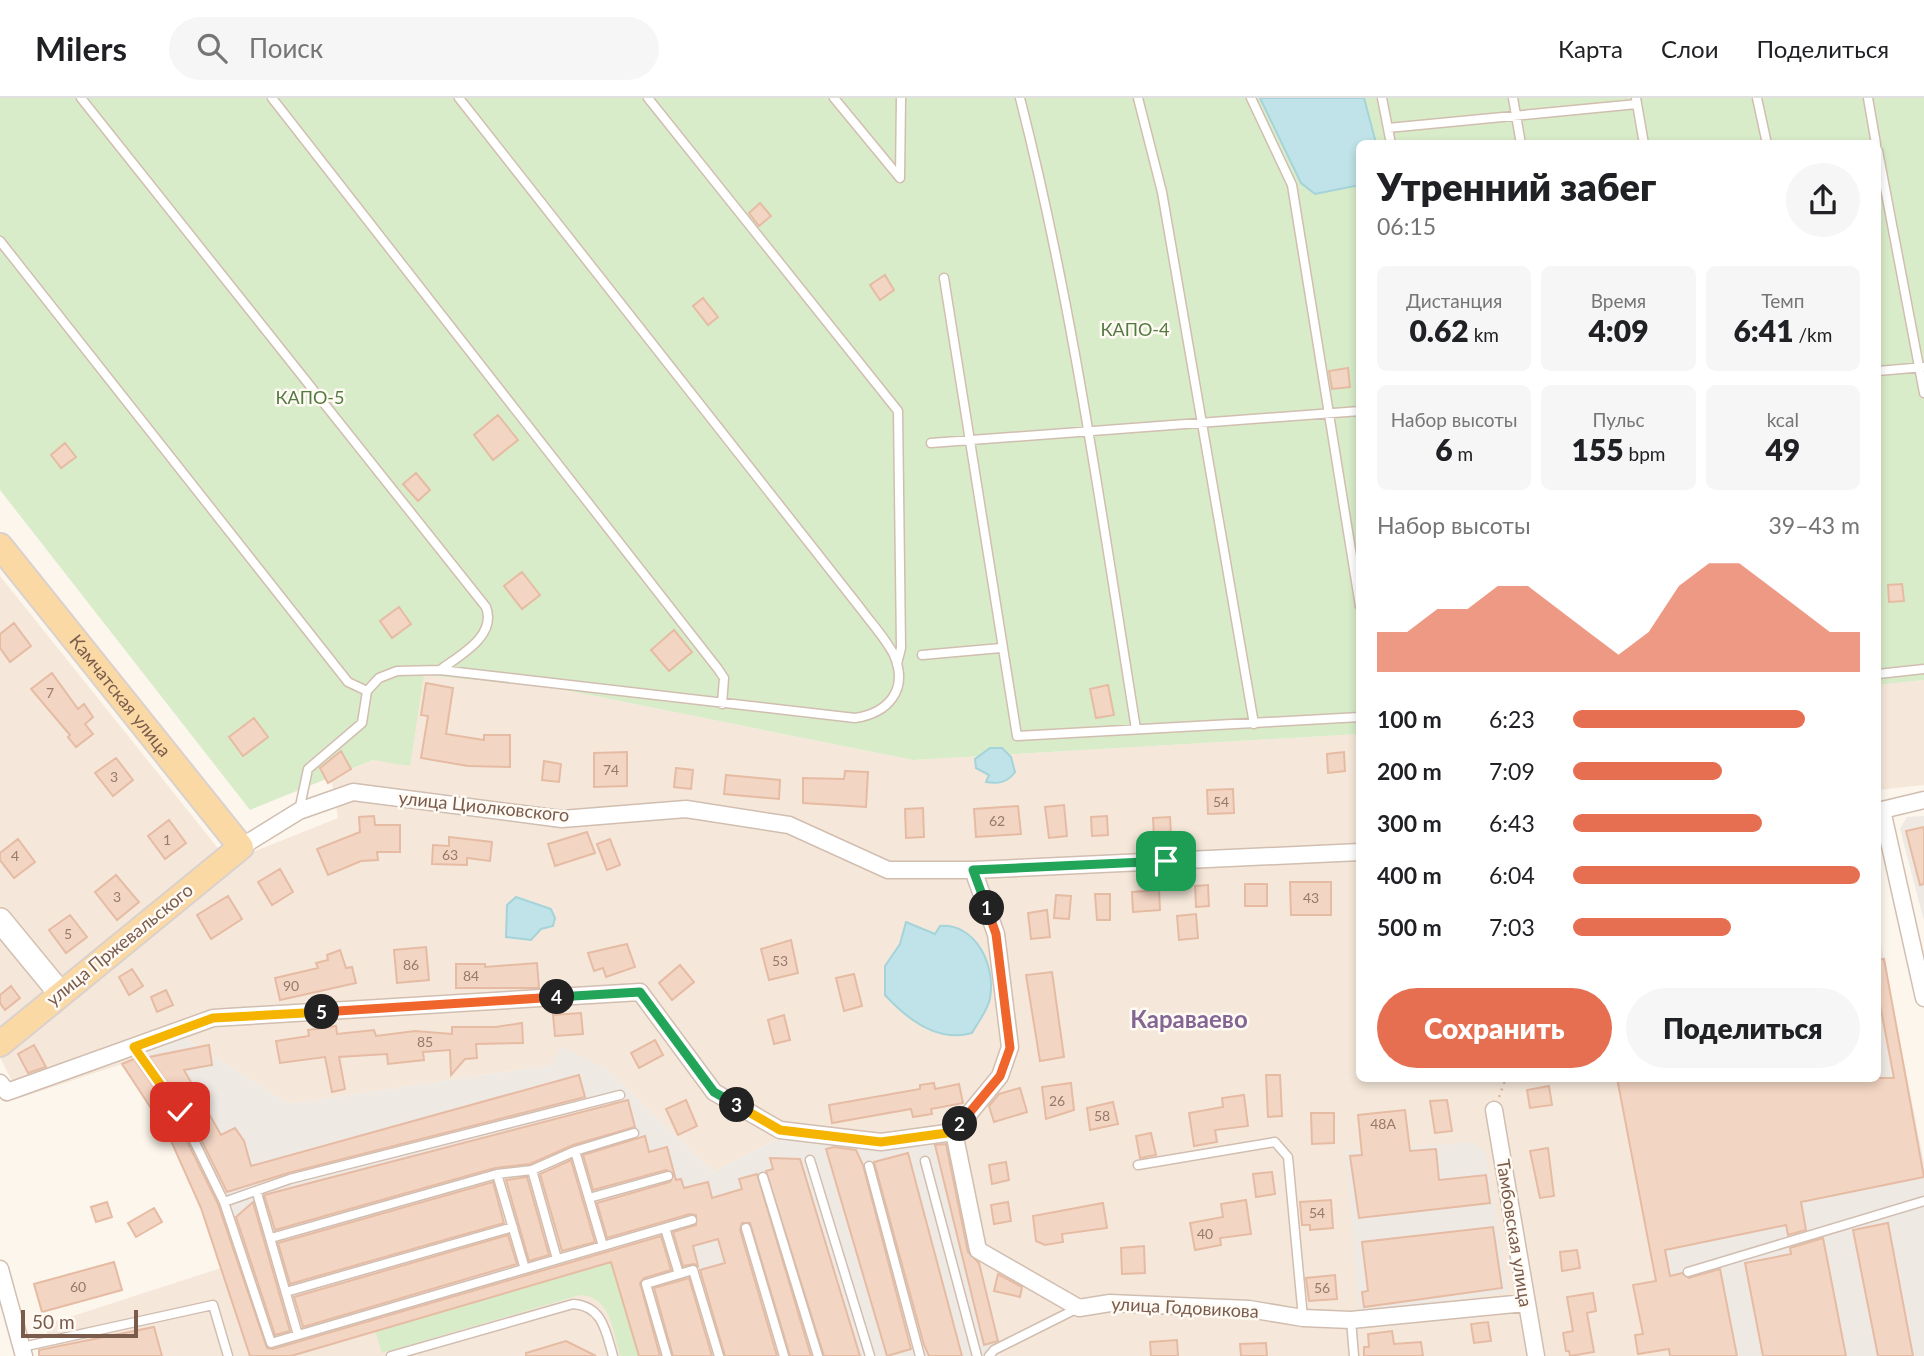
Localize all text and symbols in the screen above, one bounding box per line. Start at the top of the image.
search box [169,17,659,80]
text: Milers [35,28,127,68]
icon: search [193,29,231,67]
text: Поиск [249,32,323,64]
text: Карта [1558,34,1623,63]
text: Слои [1661,34,1718,63]
text: Поделиться [1756,34,1889,63]
text: Утренний забег [1377,163,1656,209]
button: share [1786,163,1860,237]
text: 06:15 [1377,212,1436,240]
text: Дистанция [1406,289,1502,312]
text: Время [1591,289,1646,312]
text: Темп [1761,289,1804,312]
text: 0.62 [1409,312,1469,348]
text: 4:09 [1588,312,1649,348]
text: 6:41 [1733,312,1794,348]
park label: КАПО-4 [1101,318,1170,340]
text: km [1469,323,1499,346]
text: /km [1794,323,1832,346]
park label: КАПО-5 [276,386,345,408]
text: Набор высоты [1391,408,1518,431]
text: Пульс [1593,408,1644,431]
text: kcal [1767,408,1799,431]
text: 6 [1435,431,1453,467]
text: 155 [1572,431,1624,467]
text: 49 [1765,431,1800,467]
text: m [1453,442,1473,465]
text: bpm [1624,442,1665,465]
text: Набор высоты [1377,511,1531,539]
text: 39–43 m [1768,511,1860,539]
street label: Камчатская улица [65,630,176,761]
house number: 7 [46,684,54,701]
text: 100 m [1377,705,1442,733]
text: 6:23 [1489,705,1535,733]
text: 200 m [1377,757,1442,785]
text: 7:09 [1489,757,1535,785]
house number: 74 [603,761,619,778]
house number: 3 [110,768,118,785]
street label: улица Циолковского [398,786,571,826]
house number: 54 [1213,793,1229,810]
text: 300 m [1377,809,1442,837]
text: 6:43 [1489,809,1535,837]
house number: 62 [989,812,1005,829]
house number: 1 [163,831,171,848]
pin [1136,831,1196,891]
icon: arrive [1147,842,1185,880]
house number: 63 [442,846,458,863]
house number: 4 [11,847,19,864]
text: 400 m [1377,861,1442,889]
text: 6:04 [1489,861,1535,889]
street label: улица Пржевальского [42,878,197,1010]
house number: 3 [113,888,121,905]
house number: 43 [1303,889,1319,906]
pin: 1 [970,890,1004,926]
text: 1 [981,896,992,919]
text: 500 m [1377,913,1442,941]
text: 7:03 [1489,913,1535,941]
house number: 5 [64,925,72,942]
house number: 53 [772,952,788,969]
house number: 86 [403,956,419,973]
house number: 84 [463,967,479,984]
house number: 90 [283,977,299,994]
pin: 4 [540,979,574,1014]
text: 4 [551,985,562,1008]
button: Сохранить [1377,988,1612,1068]
button: Поделиться [1626,988,1860,1068]
pin: 5 [304,995,340,1030]
text: 5 [316,1000,327,1023]
district label: Караваево [1130,1004,1248,1033]
house number: 85 [417,1033,433,1050]
pin [150,1082,210,1142]
pin: 3 [720,1088,754,1122]
house number: 26 [1049,1092,1065,1109]
icon: check [161,1093,199,1131]
text: 3 [731,1093,742,1116]
pin: 2 [942,1107,978,1142]
house number: 58 [1094,1107,1110,1124]
text: 2 [954,1112,965,1135]
house number: 48А [1370,1115,1396,1132]
street label: Тамбовская улица [1492,1157,1538,1308]
house number: 54 [1309,1204,1325,1221]
house number: 40 [1197,1225,1213,1242]
house number: 60 [70,1278,86,1295]
house number: 56 [1314,1279,1330,1296]
street label: улица Годовикова [1111,1292,1259,1322]
scale bar [21,1307,138,1339]
text: 50 m [32,1310,75,1333]

